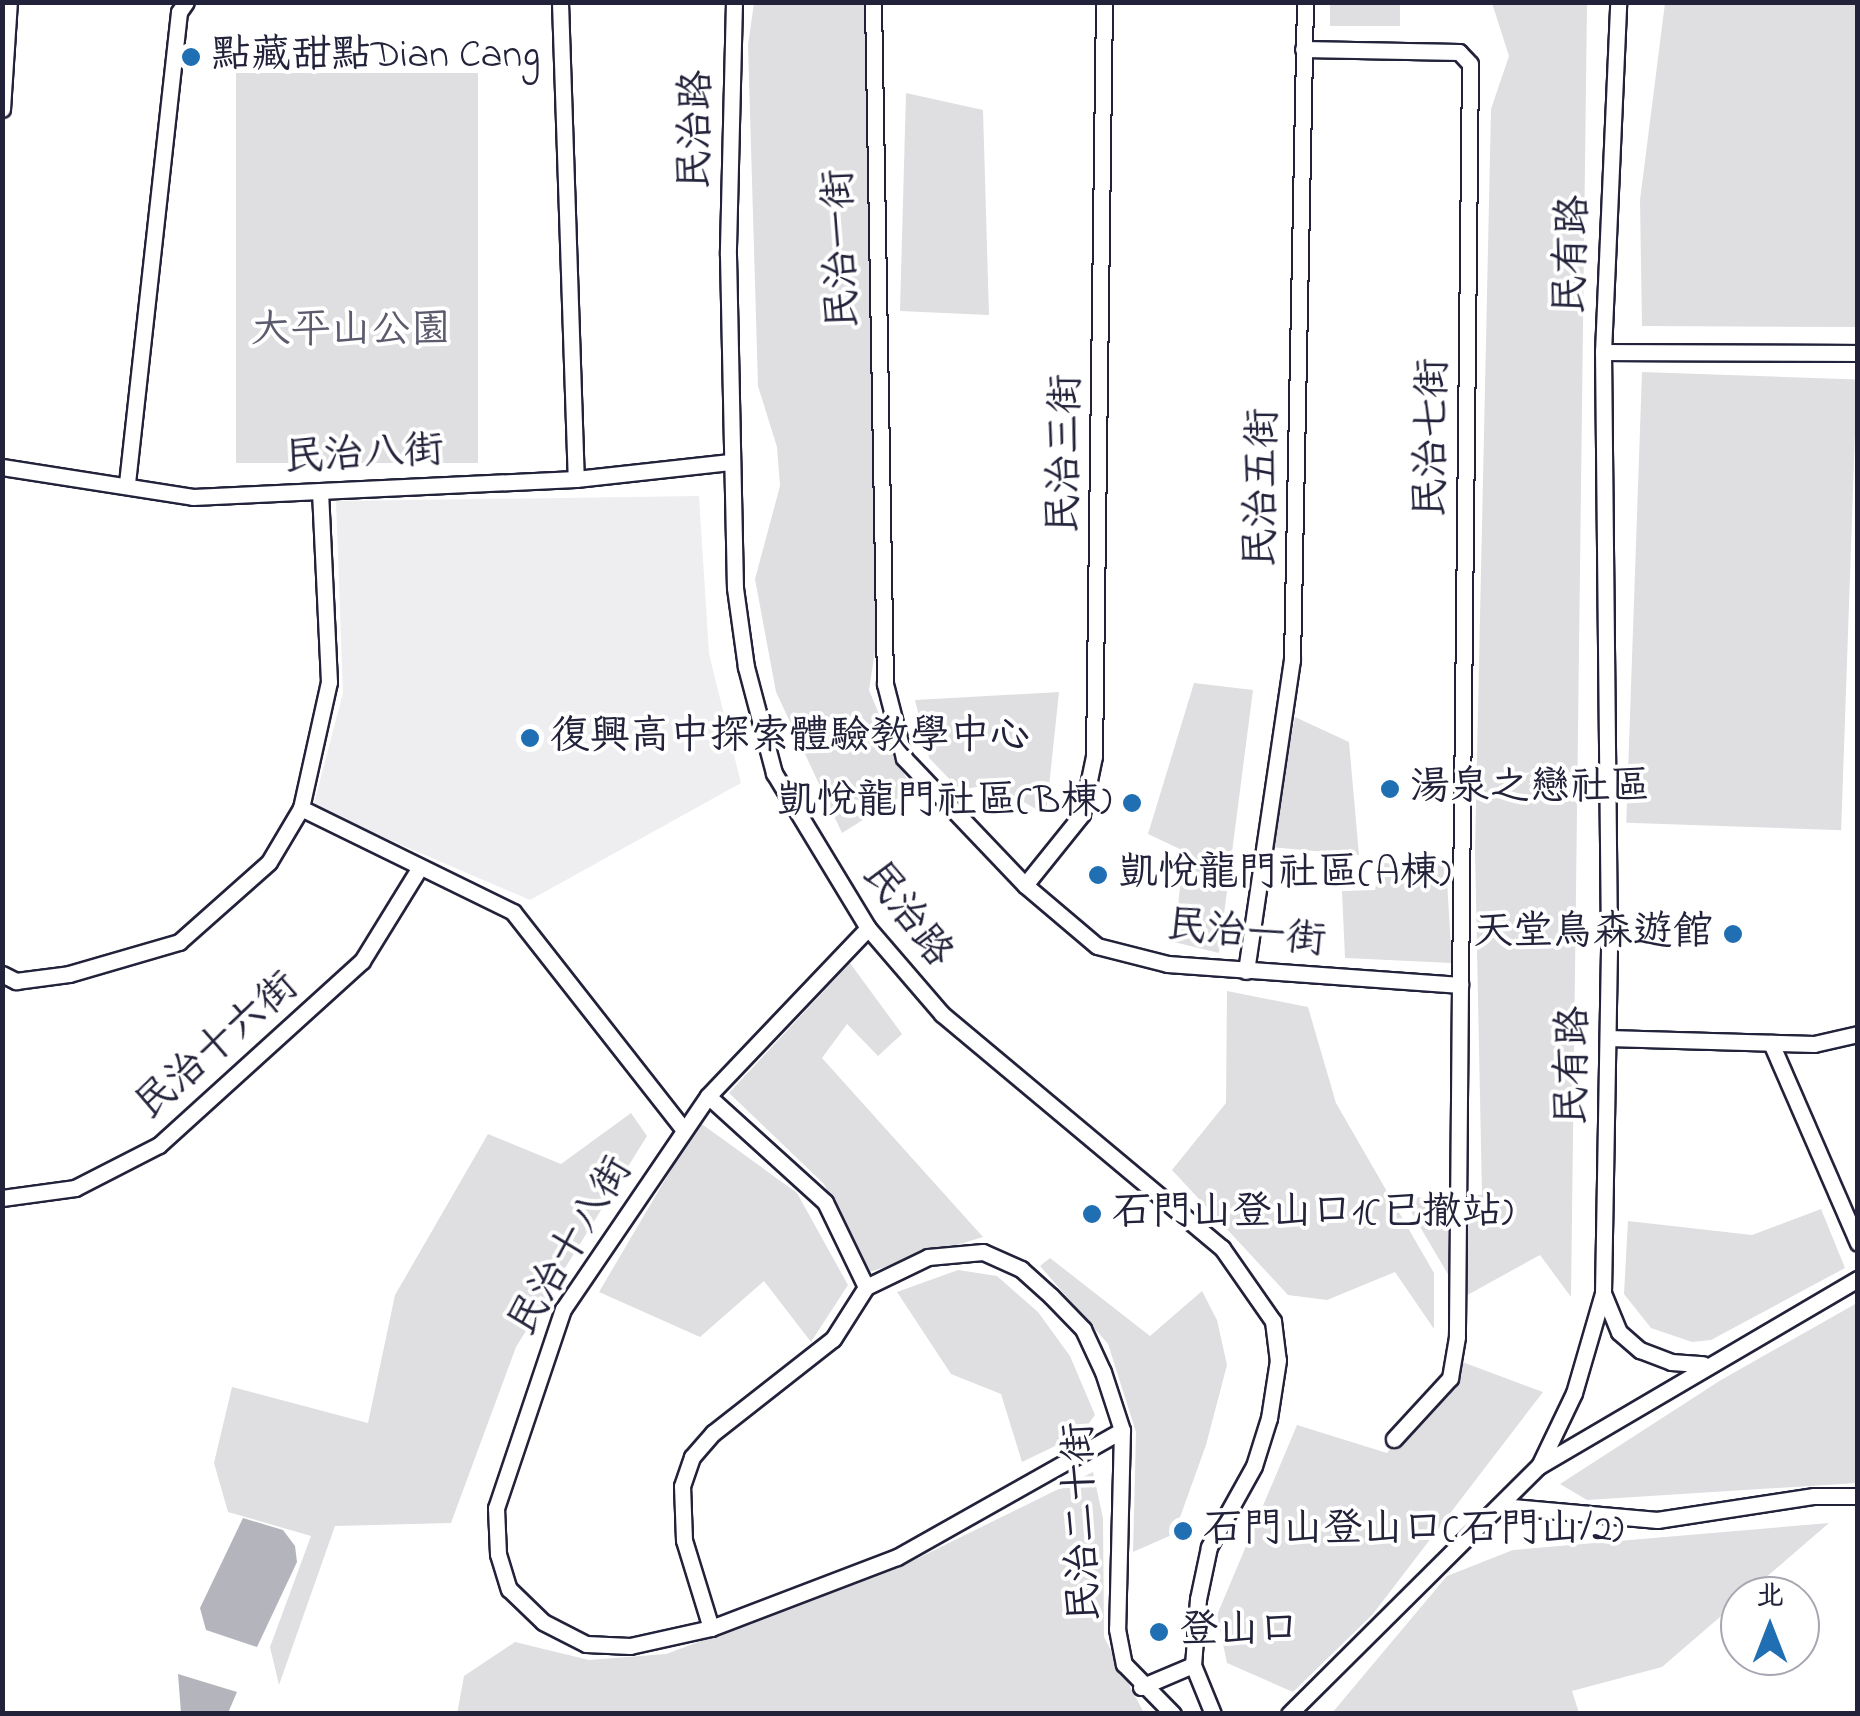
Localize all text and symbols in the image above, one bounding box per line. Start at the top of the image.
place label: 點藏甜點Dian Cang [211,33,540,81]
marker: 點藏甜點Dian Cang [180,46,202,68]
street label: 民治路 [673,70,723,190]
street label: 民治一街 [816,168,870,330]
street label: 民有路 [1548,194,1600,316]
park label: 大平山公園 [251,308,451,356]
street label: 民治七街 [1409,358,1459,518]
street label: 民治三街 [1042,374,1092,534]
street label: 民治五街 [1239,408,1289,568]
street label: 民治八街 [283,428,445,484]
place label: 復興高中探索體驗教學中心 [550,714,1030,762]
marker: 復興高中探索體驗教學中心 [519,727,541,749]
place label: 湯泉之戀社區 [1410,765,1650,813]
marker: 湯泉之戀社區 [1379,778,1401,800]
place label: 凱悅龍門社區(B棟) [777,779,1112,827]
marker: 凱悅龍門社區(B棟) [1121,792,1143,814]
place label: 凱悅龍門社區(A棟) [1118,851,1451,899]
street label: 民治路 [851,853,961,977]
marker: 凱悅龍門社區(A棟) [1087,864,1109,886]
street label: 民治一街 [1164,903,1328,967]
place label: 天堂鳥森遊館 [1473,910,1713,958]
marker: 天堂鳥森遊館 [1722,923,1744,945]
street label: 民治十六街 [127,963,309,1131]
street label: 民有路 [1550,1006,1600,1126]
street label: 民治十八街 [500,1149,644,1345]
place label: 石門山登山口1(已撤站) [1112,1190,1513,1238]
marker: 石門山登山口1(已撤站) [1081,1203,1103,1225]
street label: 民治二十街 [1057,1421,1111,1623]
place label: 石門山登山口(石門山/2) [1203,1507,1624,1555]
marker: 石門山登山口(石門山/2) [1172,1520,1194,1542]
north arrow [1720,1576,1820,1676]
text: 北 [1756,1577,1784,1618]
place label: 登山口 [1179,1608,1299,1656]
marker: 登山口 [1148,1621,1170,1643]

